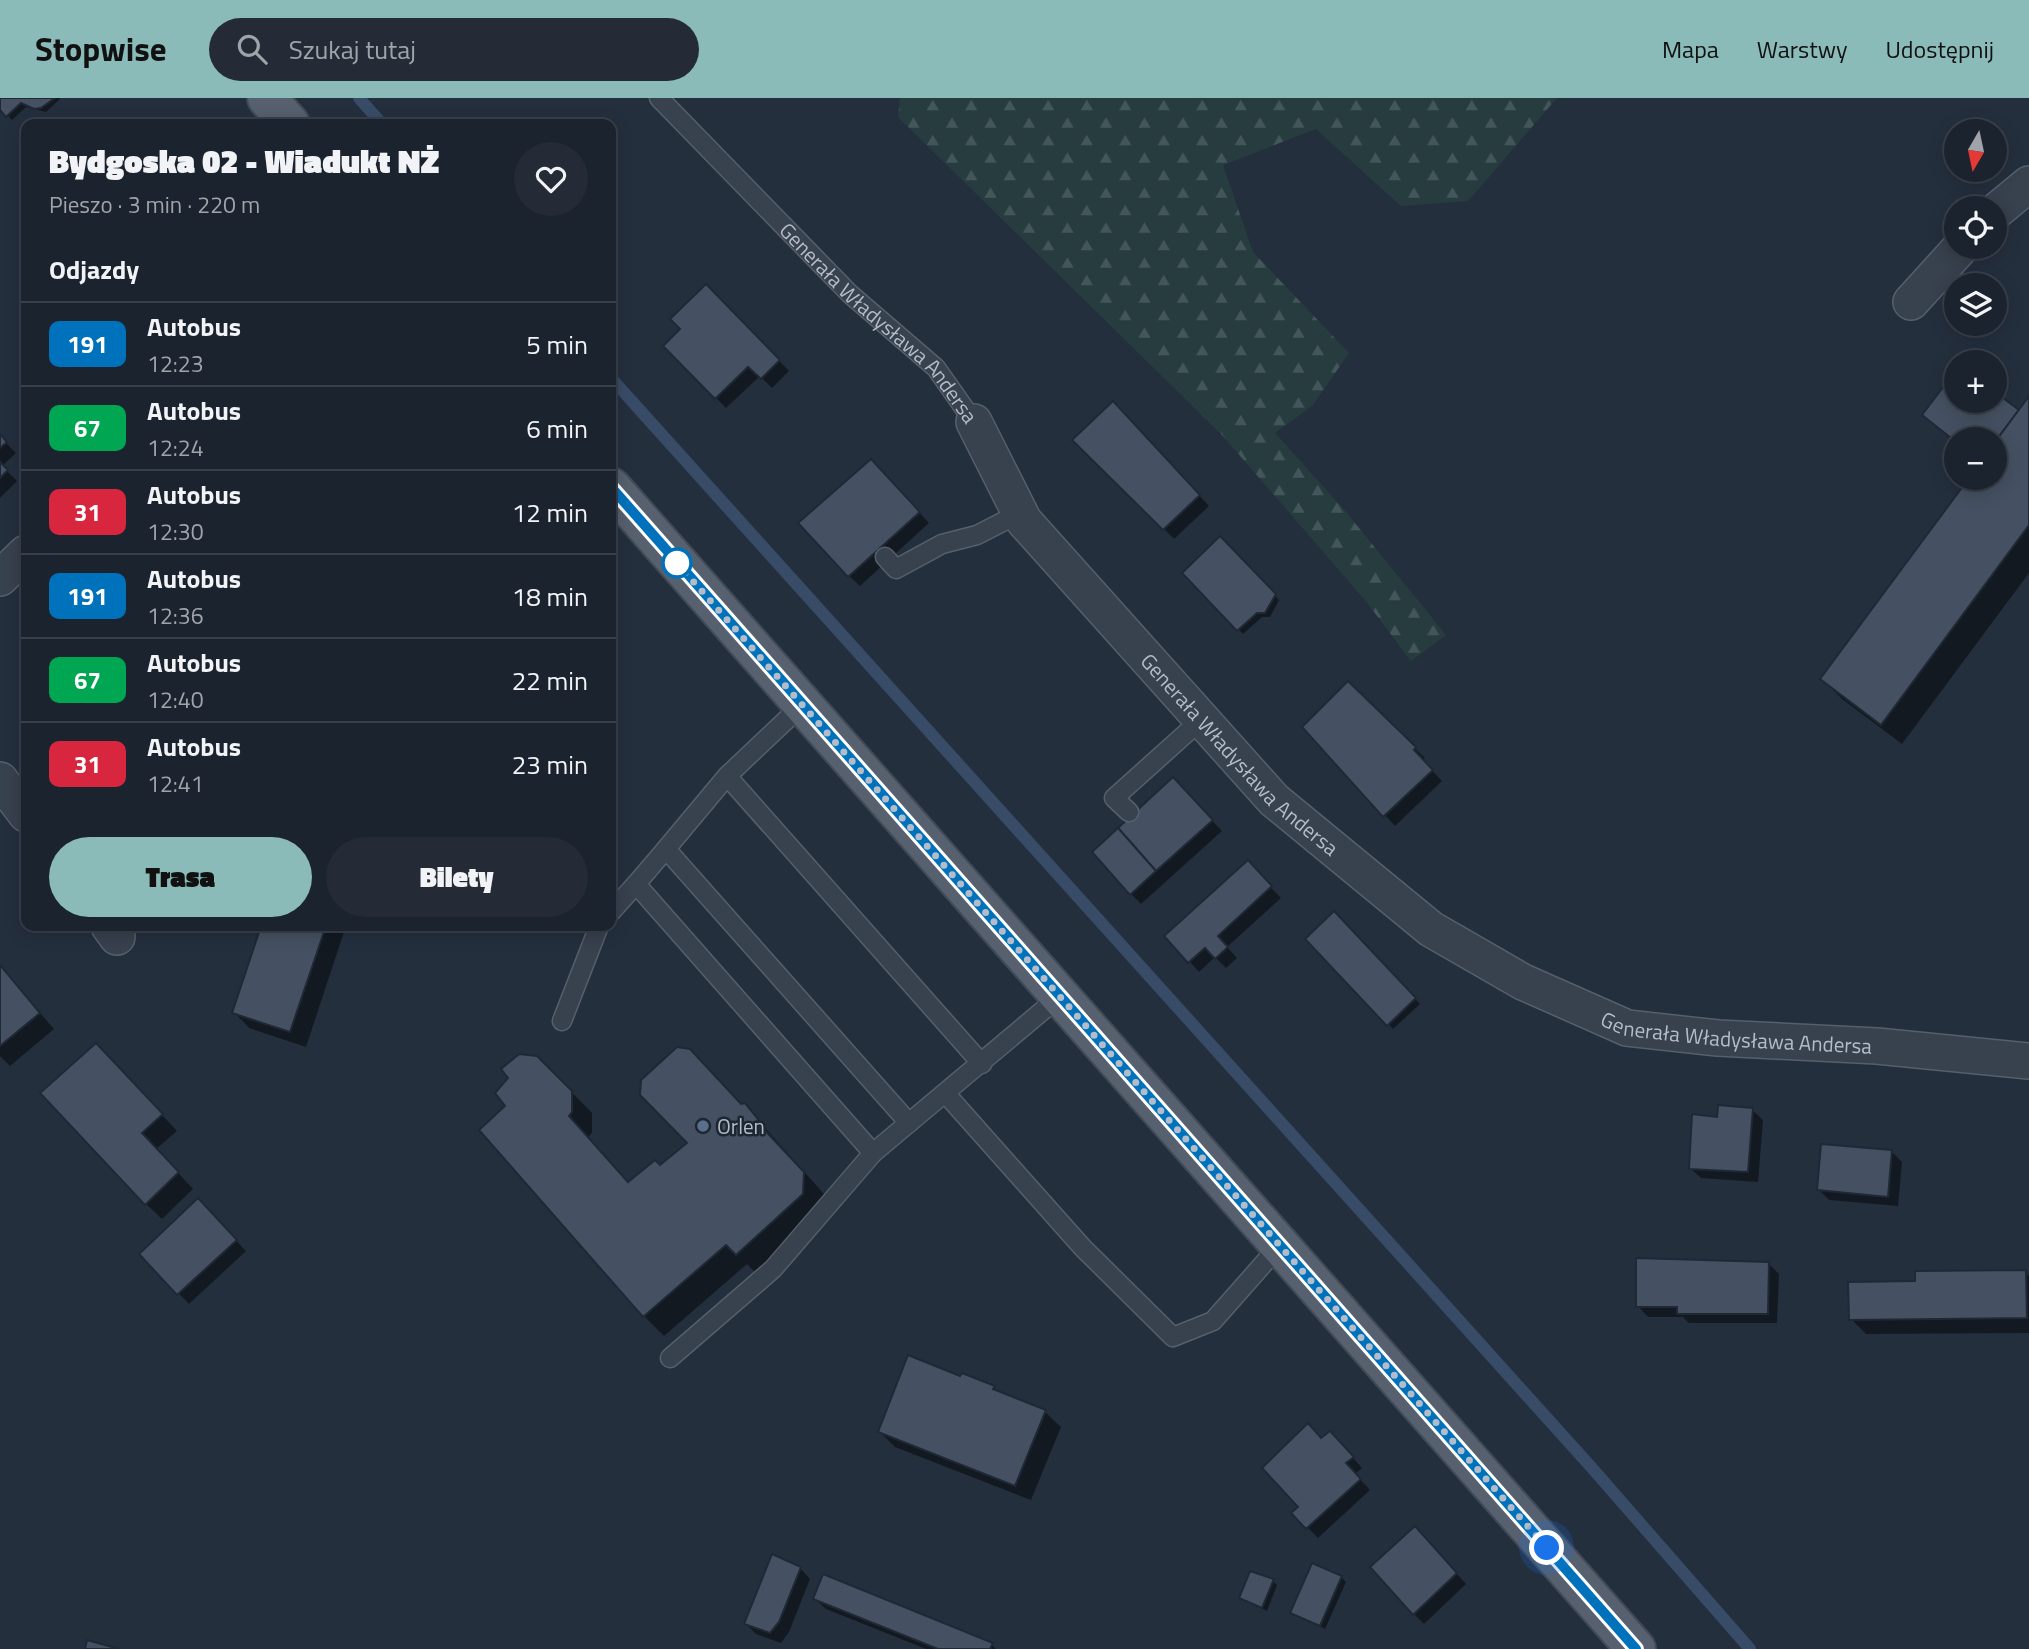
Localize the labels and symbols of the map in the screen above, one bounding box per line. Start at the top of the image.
north arrow [1944,119,2007,182]
street label: Generała Władysława Andersa [772,215,986,430]
unlabelled marker [662,548,692,578]
street label: Generała Władysława Andersa [1133,646,1346,863]
street label: Generała Władysława Andersa [1596,1002,1873,1062]
place label: Orlen [717,1110,765,1142]
marker: Orlen [695,1118,711,1134]
your location [1529,1530,1564,1565]

